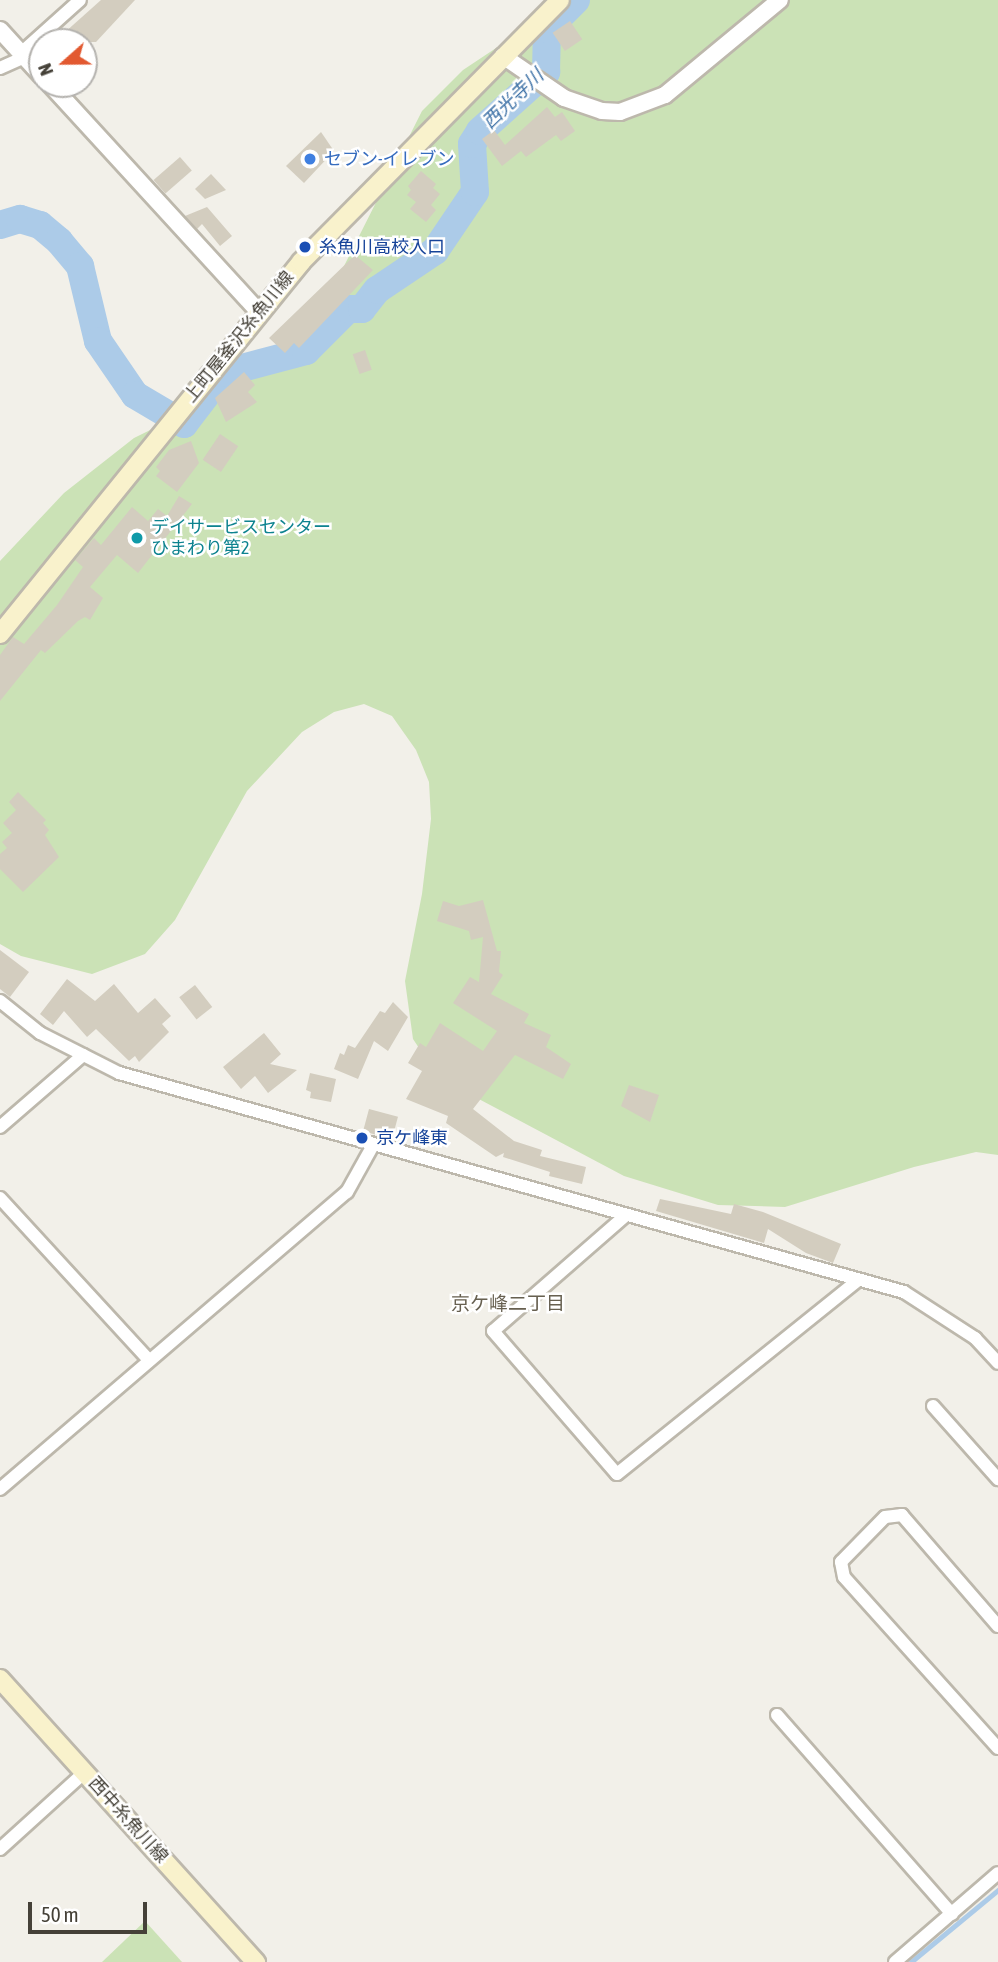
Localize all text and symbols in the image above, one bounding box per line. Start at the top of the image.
north arrow [28,28,98,98]
text: N [33,61,58,79]
water label: 西光寺川 [478,64,548,134]
place label: セブン-イレブン [324,148,454,170]
marker: セブン-イレブン [302,151,318,167]
place label: 糸魚川高校入口 [319,236,445,258]
marker: 糸魚川高校入口 [297,239,313,255]
street label: 上町屋釜沢糸魚川線 [180,267,298,407]
place label: デイサービスセンター ひまわり第2 [151,517,331,560]
marker: デイサービスセンター ひまわり第2 [129,530,145,546]
place label: 京ケ峰東 [376,1127,448,1149]
marker: 京ケ峰東 [354,1130,370,1146]
district label: 京ケ峰二丁目 [451,1293,565,1315]
street label: 西中糸魚川線 [84,1773,172,1867]
scale bar [32,1888,150,1932]
text: 50 m [41,1902,79,1926]

